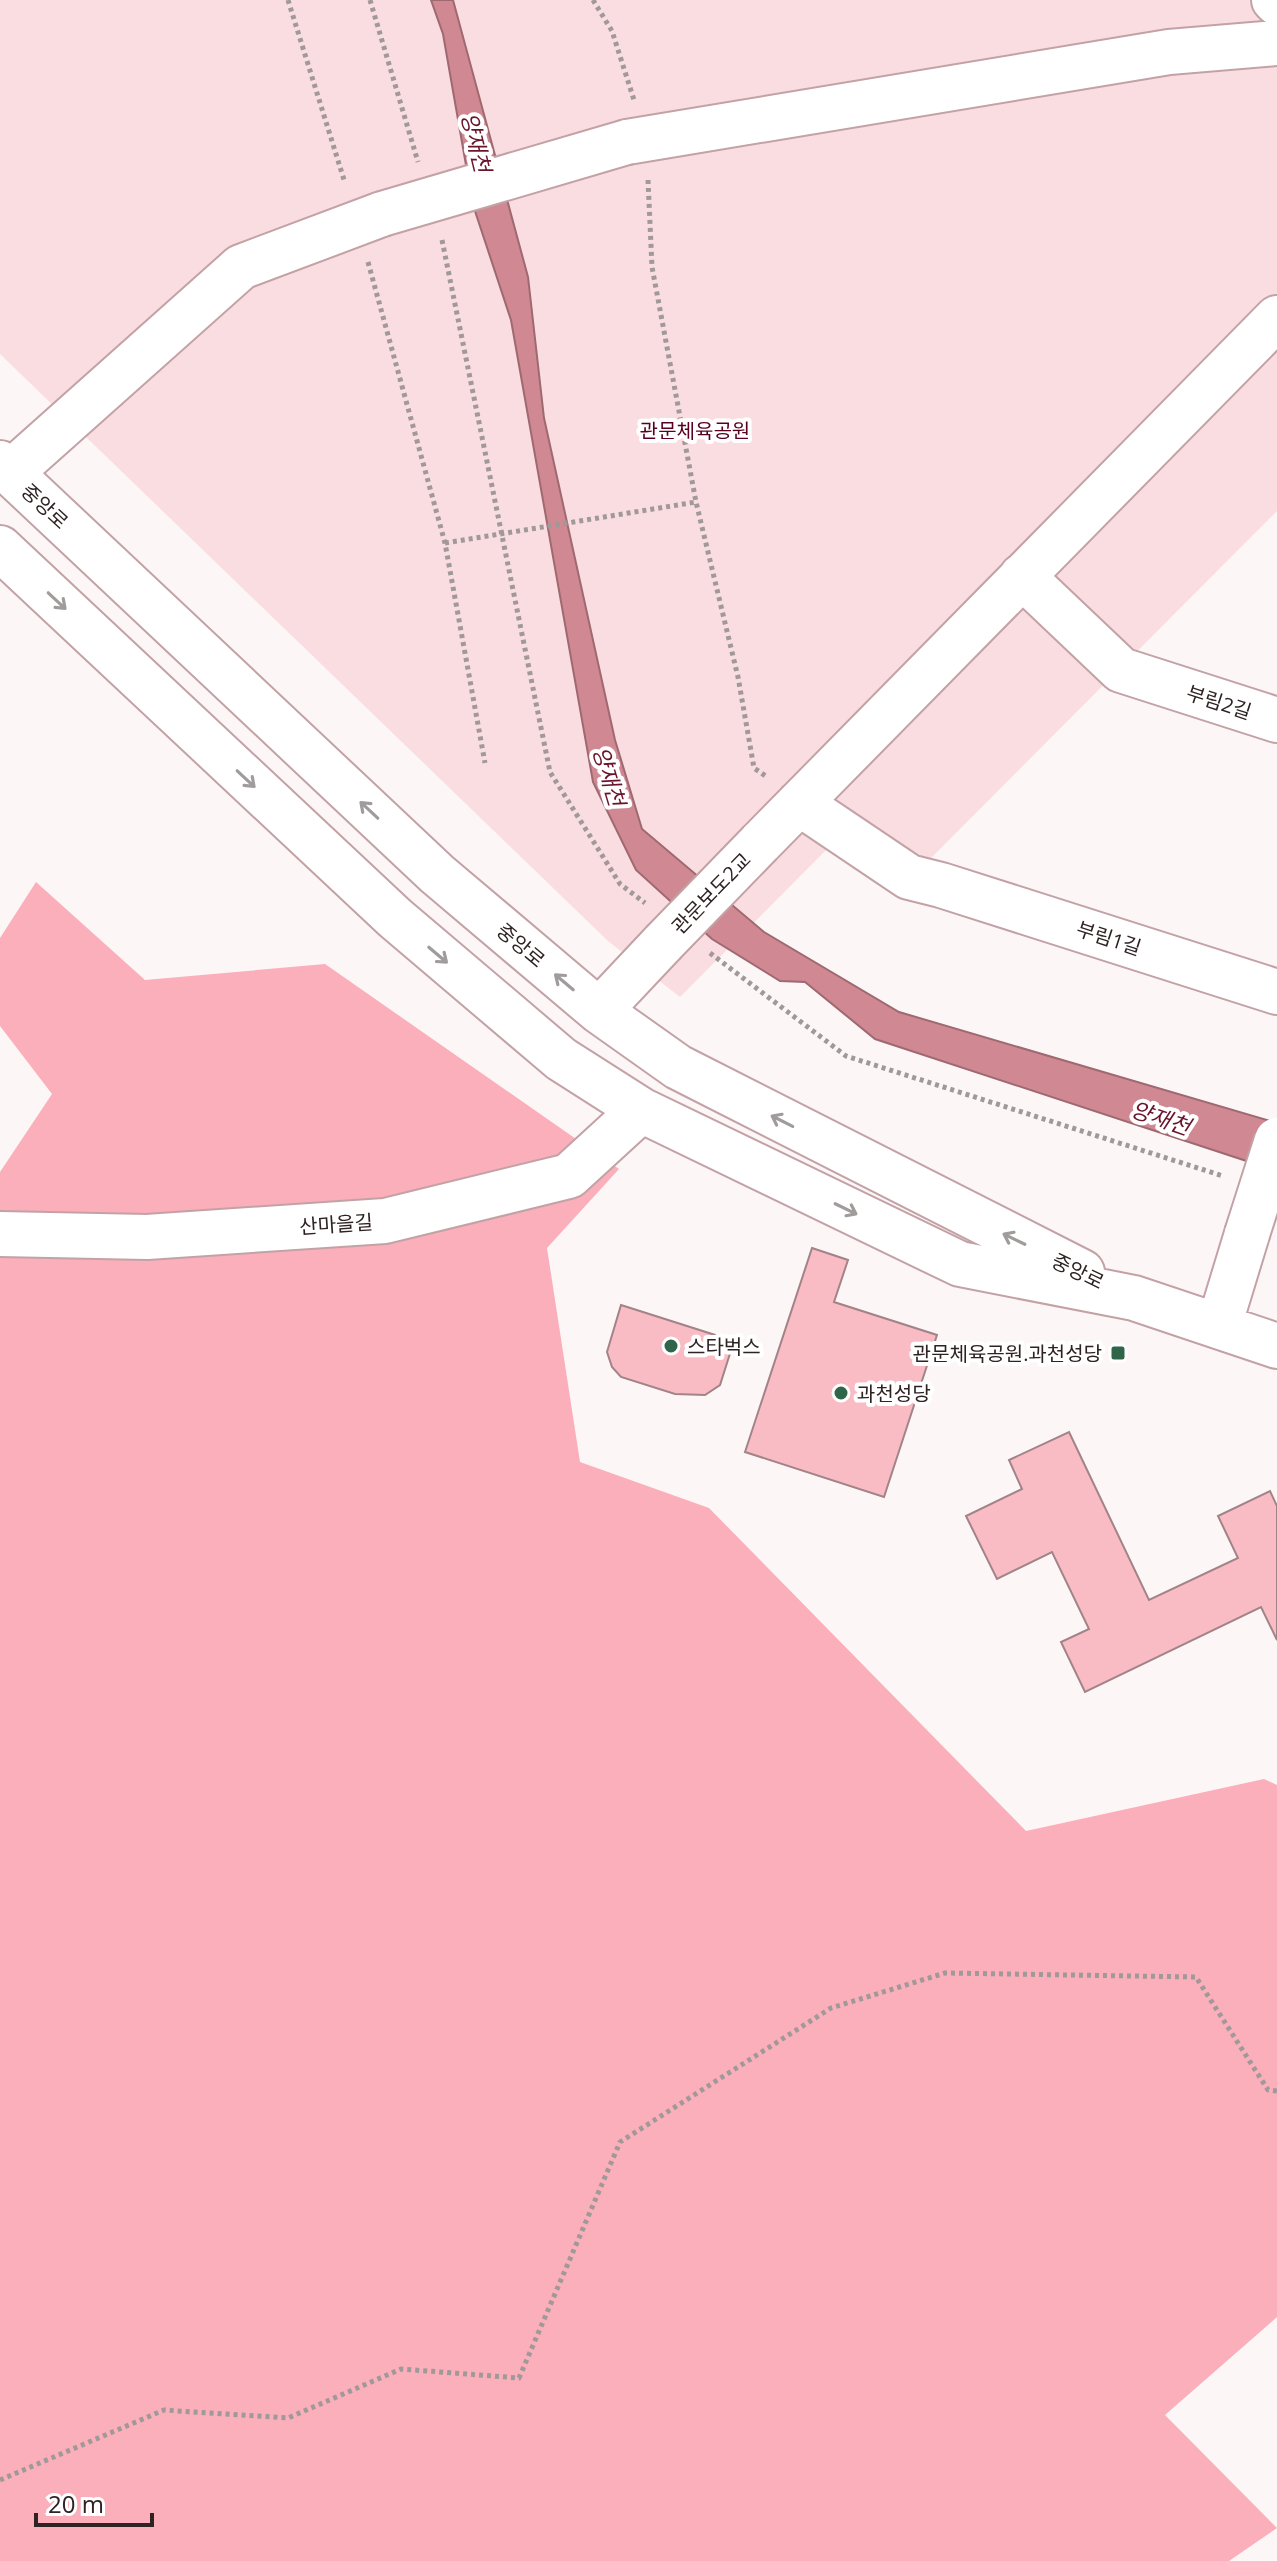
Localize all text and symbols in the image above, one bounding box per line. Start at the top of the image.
water label: 양재천 [455,109,500,178]
park label: 관문체육공원 [640,417,750,444]
street label: 중앙로 [16,477,74,535]
one-way arrow [47,592,67,611]
street label: 부림2길 [1183,679,1255,725]
water label: 양재천 [587,743,634,812]
one-way arrow [236,770,256,788]
one-way arrow [359,802,379,820]
street label: 관문보도2교 [665,846,757,940]
street label: 부림1길 [1073,915,1145,961]
street label: 중앙로 [491,917,551,973]
one-way arrow [427,946,448,964]
one-way arrow [554,973,575,991]
water label: 양재천 [1127,1093,1197,1142]
one-way arrow [771,1112,795,1128]
one-way arrow [834,1202,858,1217]
street label: 산마을길 [298,1208,374,1240]
one-way arrow [1002,1231,1026,1246]
street label: 중앙로 [1047,1247,1109,1295]
place label: 스타벅스 [687,1333,761,1360]
marker: 스타벅스 [662,1337,680,1355]
place label: 관문체육공원.과천성당 [913,1340,1102,1367]
marker: 관문체육공원.과천성당 [1109,1344,1127,1362]
place label: 과천성당 [857,1380,931,1407]
marker: 과천성당 [832,1384,850,1402]
scale bar [36,2477,152,2527]
text: 20 m [48,2487,104,2520]

